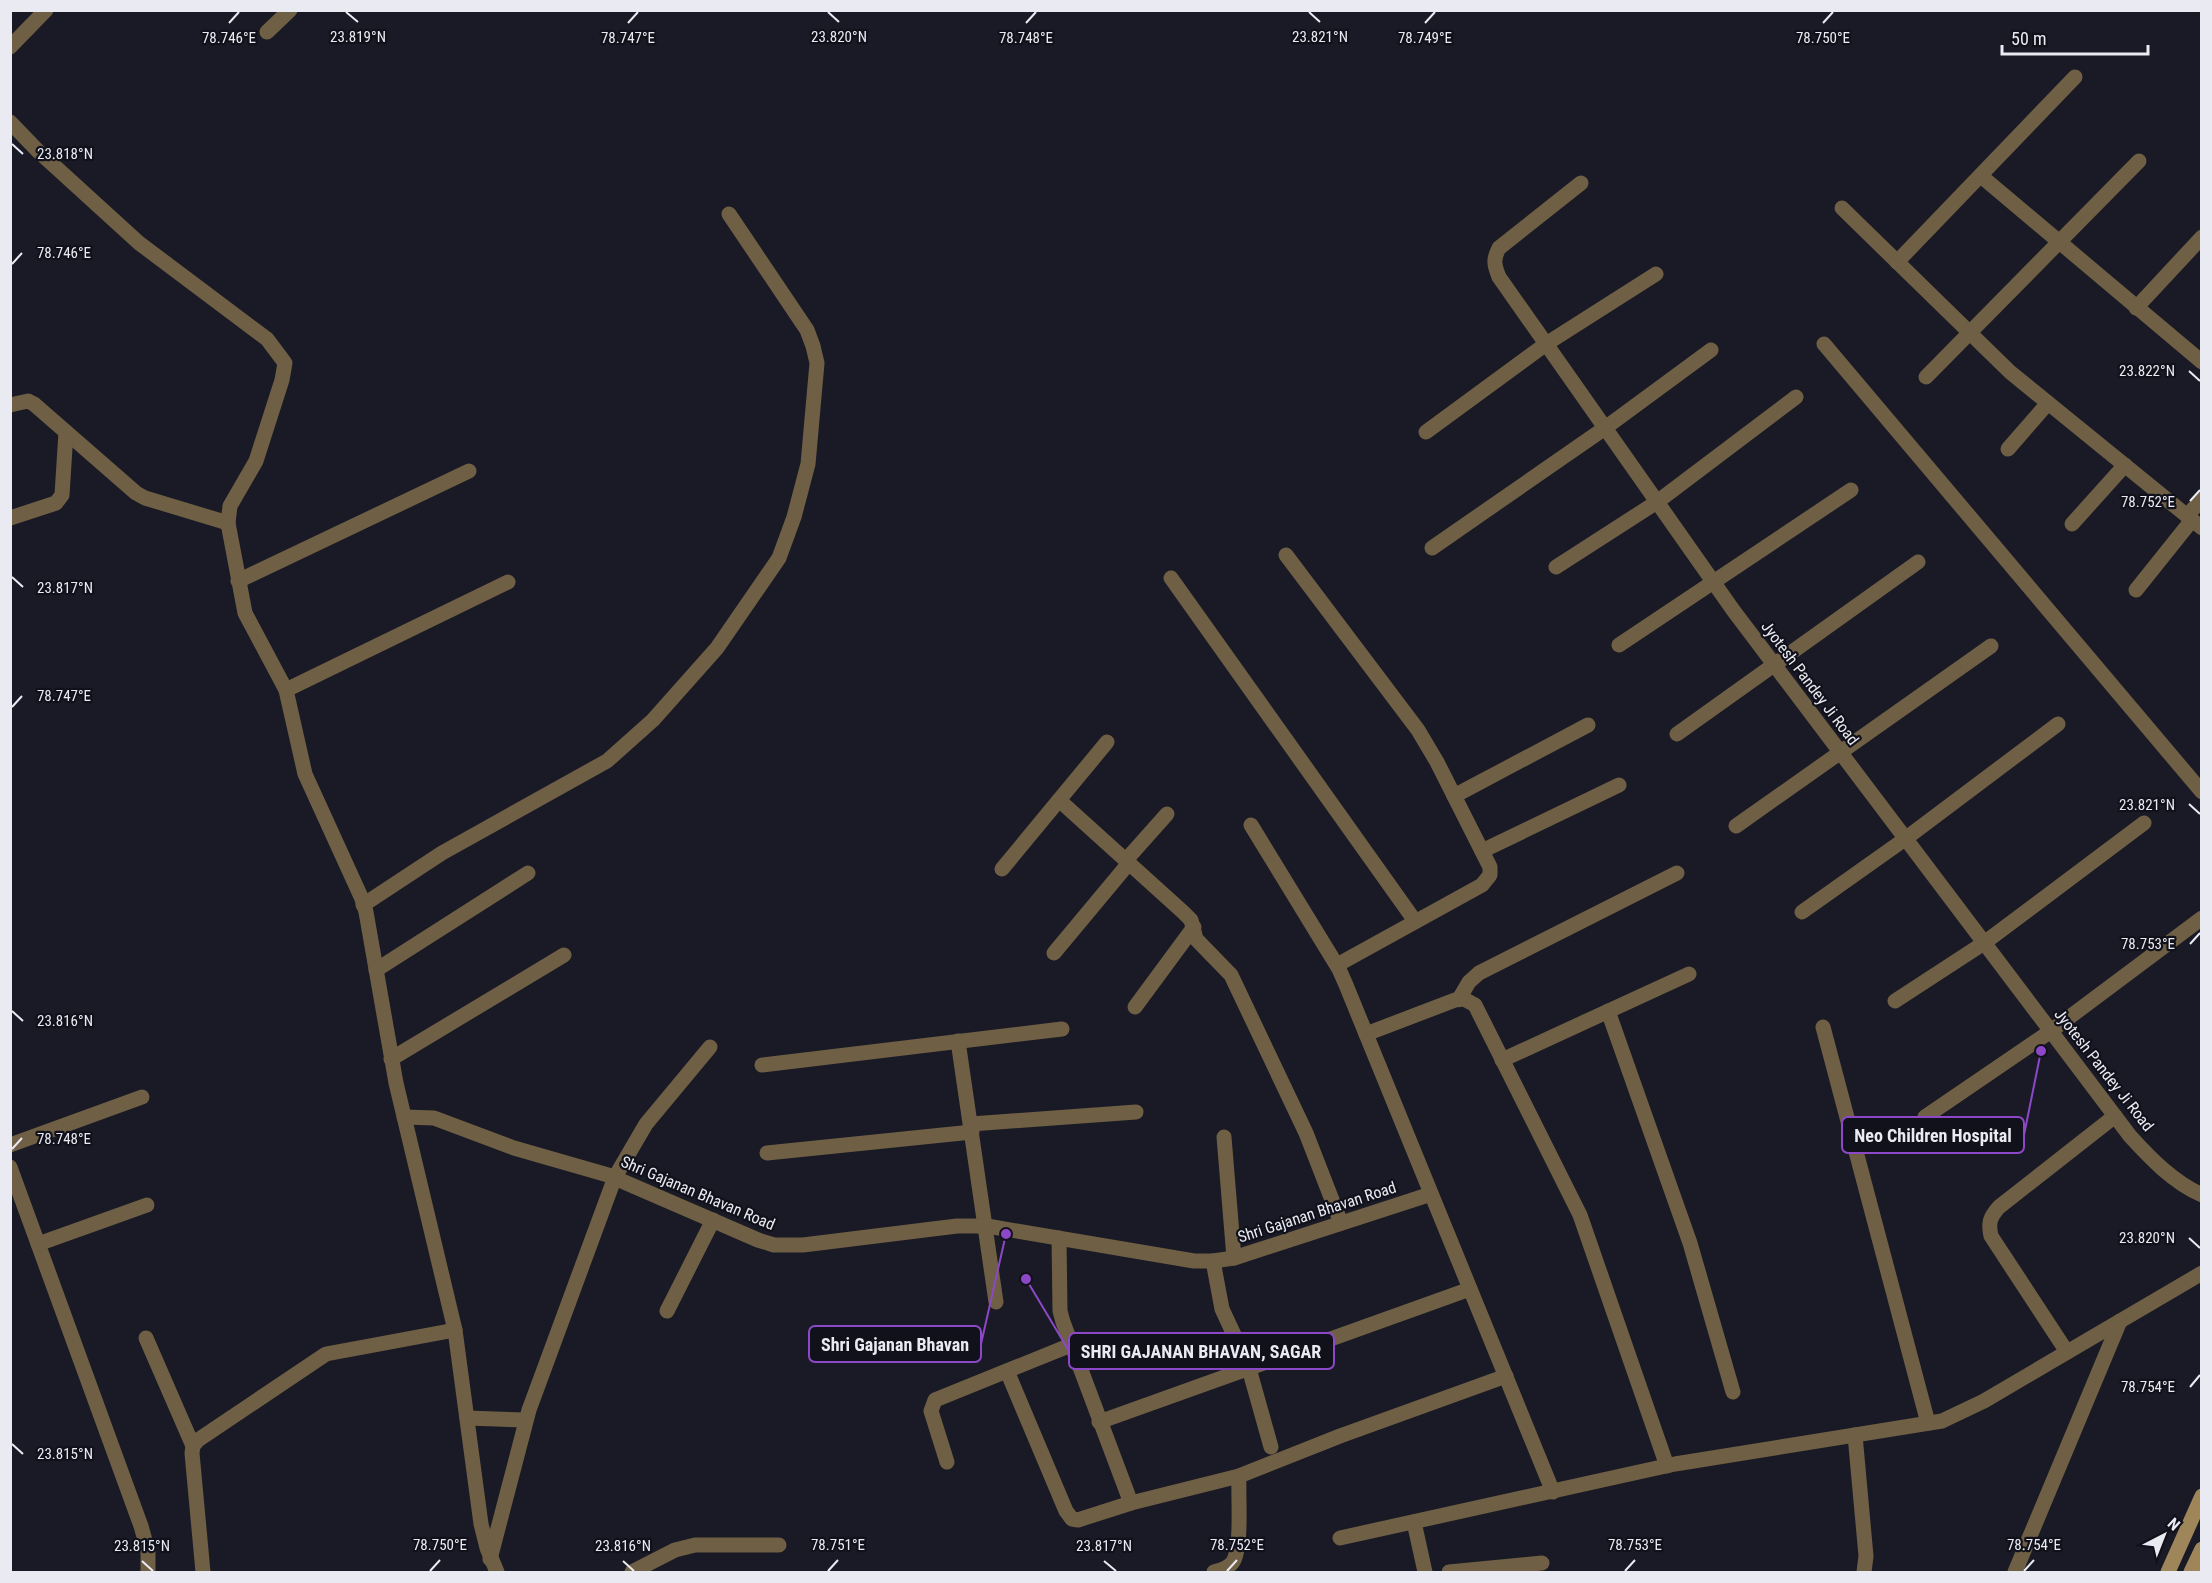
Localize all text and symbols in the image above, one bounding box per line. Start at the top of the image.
scale bar [2002,18,2148,56]
text: 23.819°N [330,28,386,46]
text: 23.820°N [811,28,867,46]
text: 23.821°N [1292,28,1348,46]
text: 50 m [2011,28,2046,49]
text: 78.746°E [202,29,256,47]
text: 78.747°E [601,29,655,47]
text: 78.748°E [999,29,1053,47]
text: 78.749°E [1398,29,1452,47]
text: 78.750°E [1796,29,1850,47]
text: 23.818°N [37,145,93,163]
text: 78.746°E [37,244,91,262]
text: 23.822°N [2119,362,2175,380]
text: 78.752°E [2121,493,2175,511]
text: 23.817°N [37,579,93,597]
street label: Jyotesh Pandey Ji Road [1757,617,1863,749]
text: 78.747°E [37,687,91,705]
text: 23.821°N [2119,796,2175,814]
text: 78.753°E [2121,935,2175,953]
street label: Jyotesh Pandey Ji Road [2050,1005,2158,1135]
text: 23.816°N [37,1012,93,1030]
callout: Neo Children Hospital [1842,1117,2024,1153]
text: Neo Children Hospital [1854,1125,2012,1146]
text: 78.748°E [37,1130,91,1148]
street label: Shri Gajanan Bhavan Road [618,1152,778,1234]
street label: Shri Gajanan Bhavan Road [1235,1177,1399,1247]
text: 23.820°N [2119,1229,2175,1247]
callout: Shri Gajanan Bhavan [809,1326,981,1362]
callout: SHRI GAJANAN BHAVAN, SAGAR [1069,1333,1334,1369]
text: Shri Gajanan Bhavan [821,1334,969,1355]
text: SHRI GAJANAN BHAVAN, SAGAR [1081,1341,1321,1362]
text: 78.754°E [2121,1378,2175,1396]
text: 23.815°N [37,1445,93,1463]
north arrow [2134,1505,2194,1565]
text: N [2164,1514,2184,1535]
text: 78.750°E [413,1536,467,1554]
text: 78.751°E [811,1536,865,1554]
text: 78.752°E [1210,1536,1264,1554]
text: 78.753°E [1608,1536,1662,1554]
text: 78.754°E [2007,1536,2061,1554]
text: 23.815°N [114,1537,170,1555]
text: 23.816°N [595,1537,651,1555]
text: 23.817°N [1076,1537,1132,1555]

